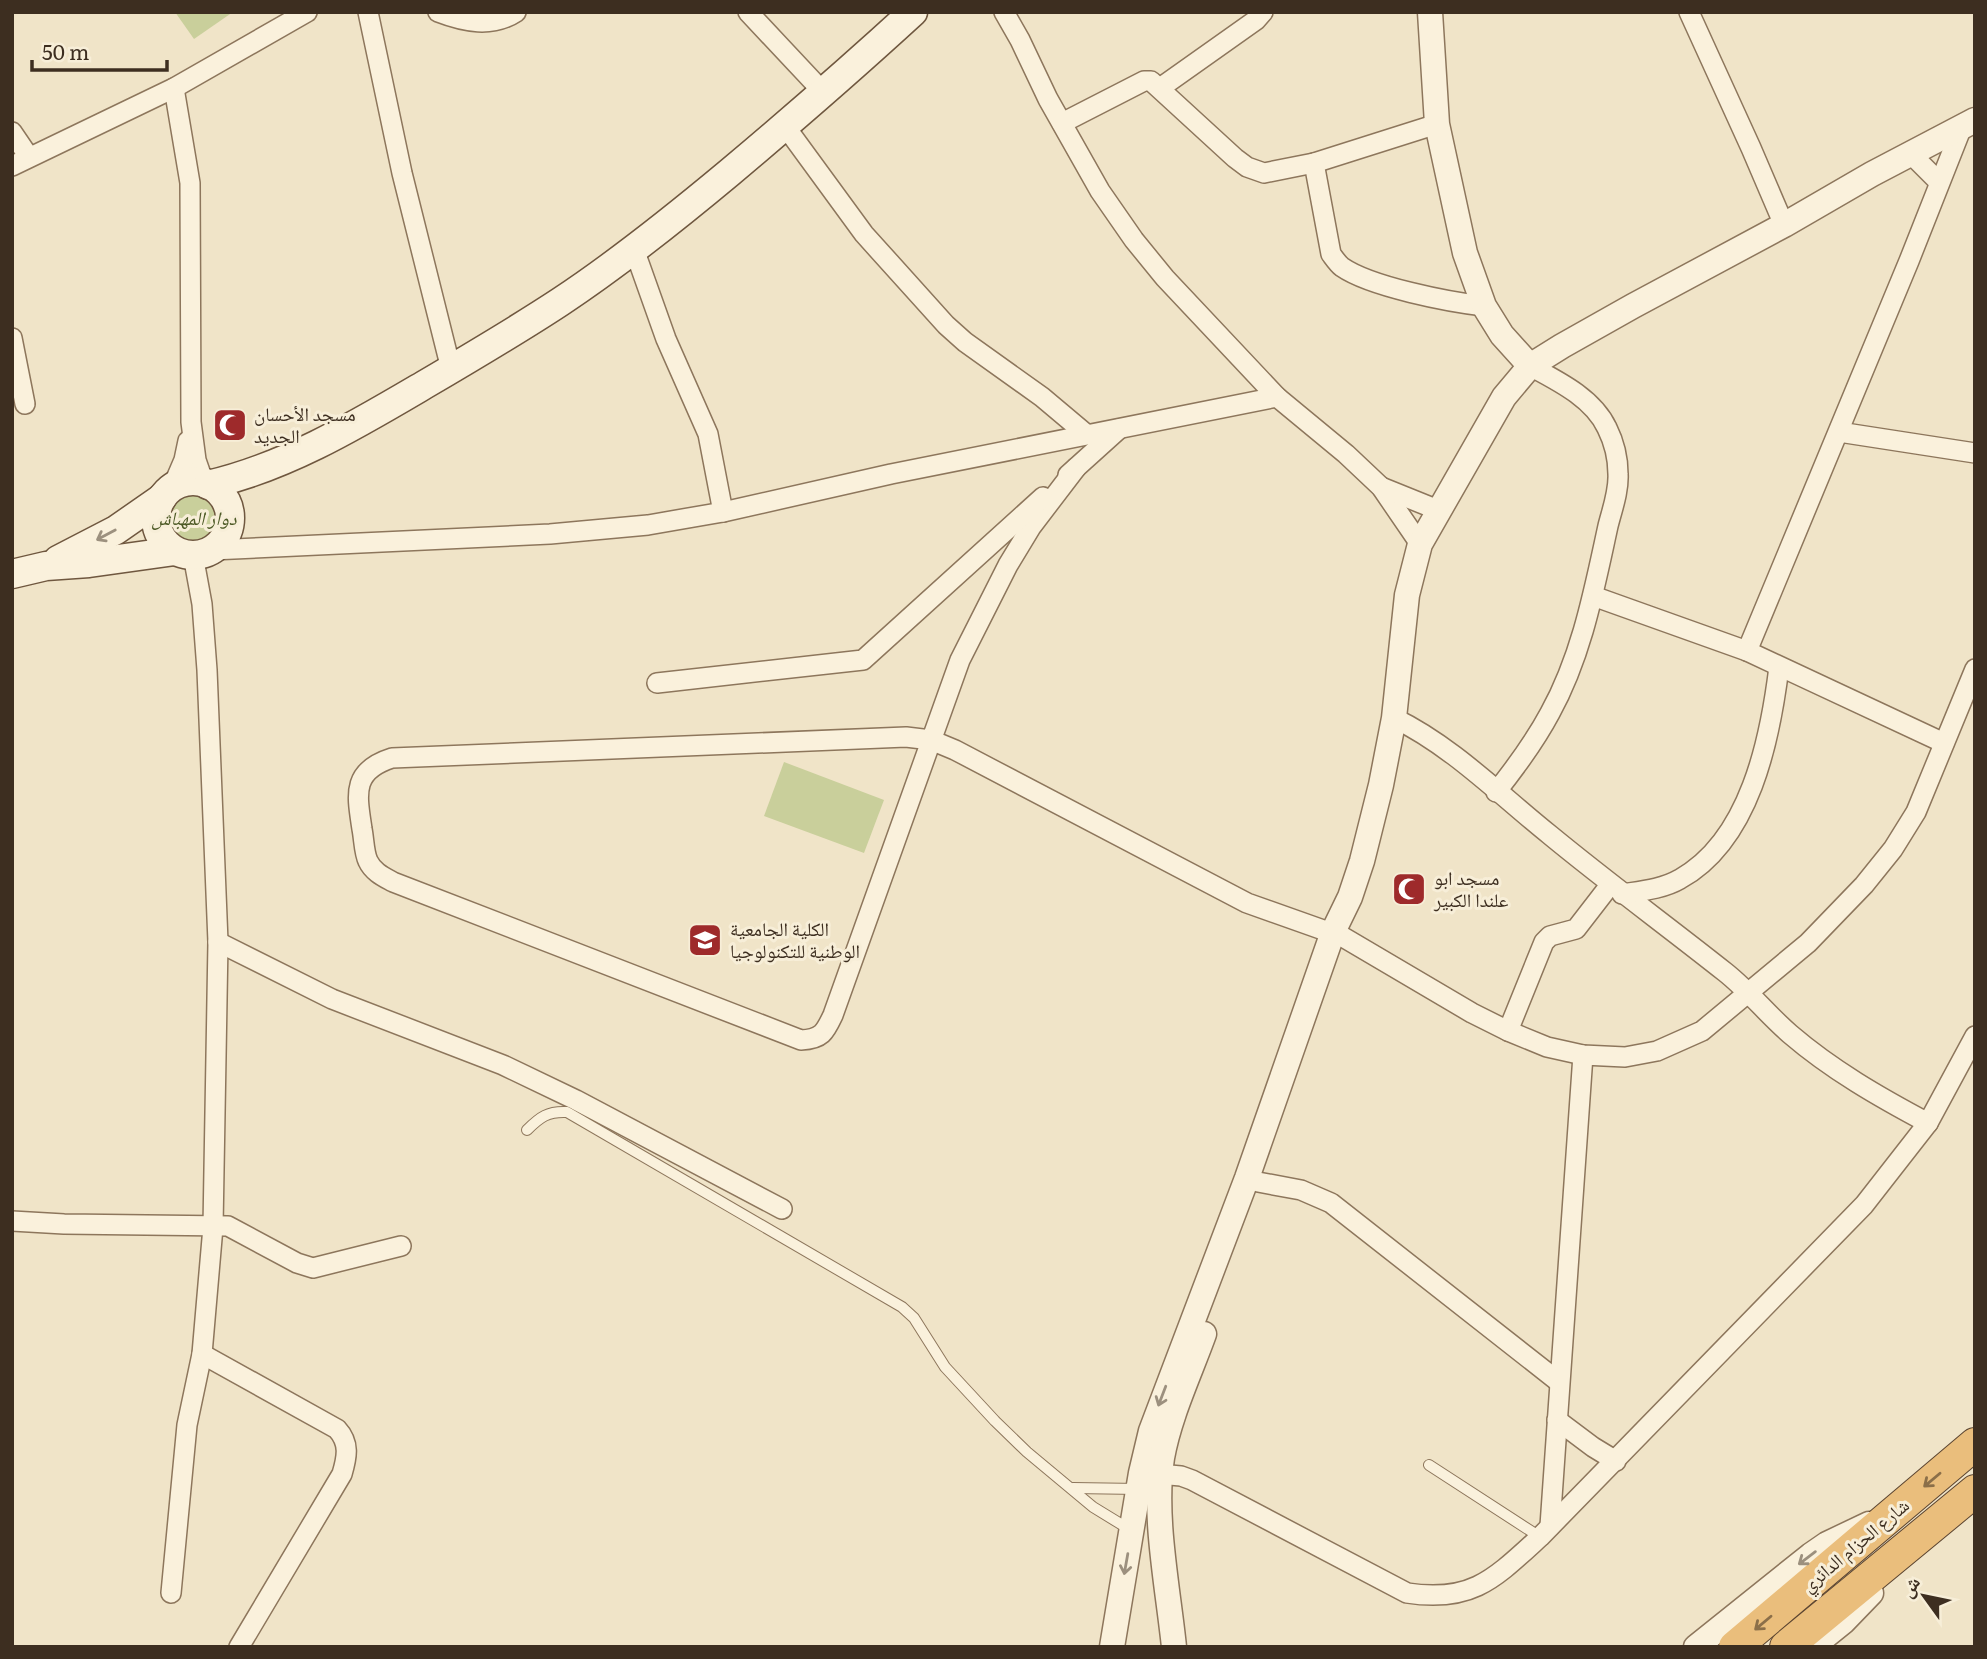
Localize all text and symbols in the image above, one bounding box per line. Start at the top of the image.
scale bar [32,28,166,72]
text: 50 m [42,35,89,66]
place label: مسجد الأحسان الجديد [254,399,356,449]
mosque icon: مسجد الأحسان الجديد [211,406,249,444]
park label: دوار المهباش [151,503,237,531]
one-way arrow [96,529,117,543]
place label: مسجد ابو علندا الكبير [1433,863,1509,913]
mosque icon: مسجد ابو علندا الكبير [1390,870,1428,908]
place label: الكلية الجامعية الوطنية للتكنولوجيا [730,914,860,964]
school or university icon: الكلية الجامعية الوطنية للتكنولوجيا [686,921,724,959]
one-way arrow [1155,1385,1168,1406]
one-way arrow [1923,1472,1941,1488]
street label: شارع الحزام الدائري [1797,1493,1913,1597]
one-way arrow [1799,1551,1817,1566]
one-way arrow [1119,1552,1132,1575]
north arrow [1889,1561,1959,1631]
one-way arrow [1754,1615,1772,1631]

